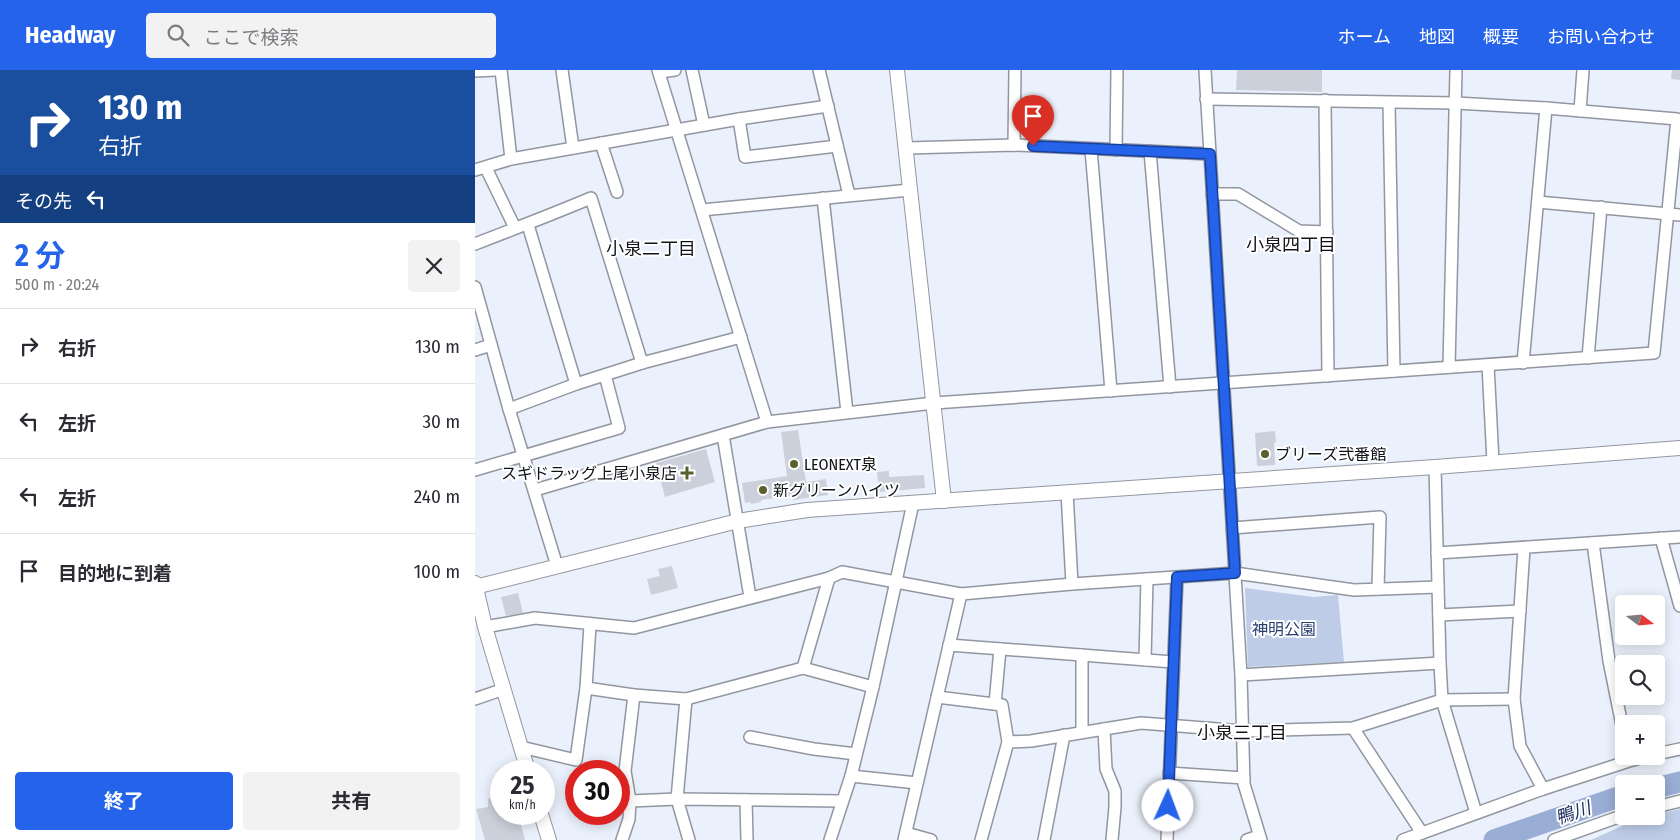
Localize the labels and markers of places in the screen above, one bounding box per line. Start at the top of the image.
pin [1012,95,1054,146]
place label: ブリーズ弐番館 [1275,445,1386,464]
marker: ブリーズ弐番館 [1259,448,1271,460]
place label: LEONEXT泉 [804,455,877,474]
marker: LEONEXT泉 [788,458,800,470]
place label: スギドラッグ上尾小泉店 [501,464,677,483]
marker: スギドラッグ上尾小泉店 [681,467,693,479]
place label: 新グリーンハイツ [773,481,900,500]
marker: 新グリーンハイツ [757,484,769,496]

